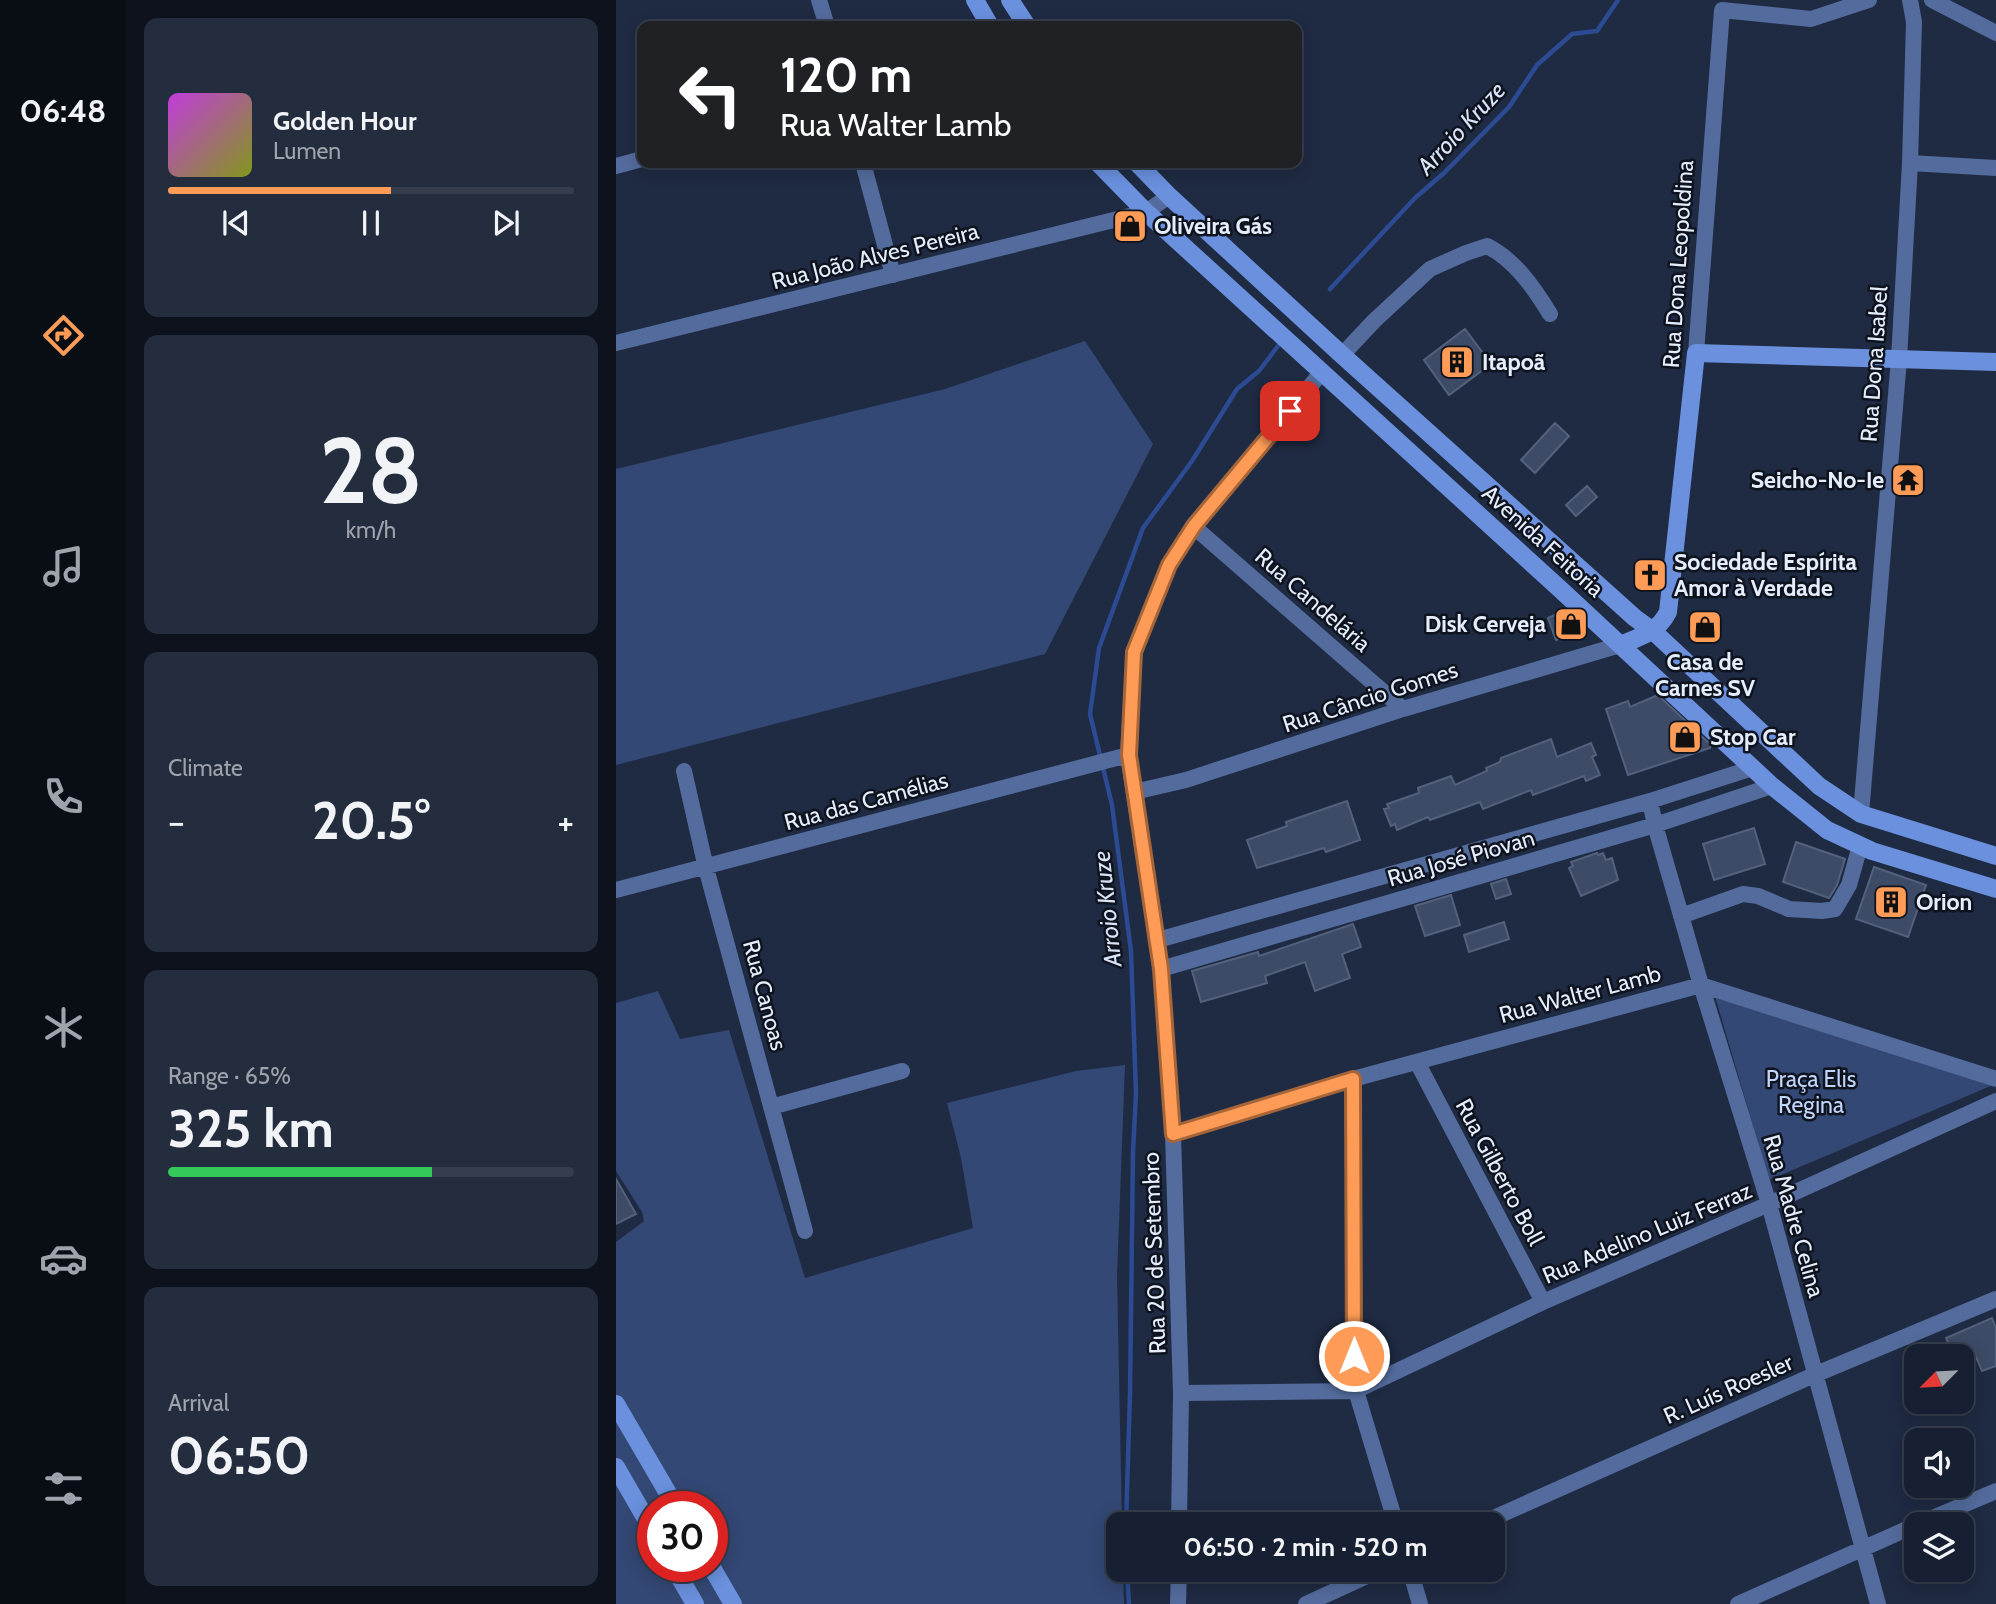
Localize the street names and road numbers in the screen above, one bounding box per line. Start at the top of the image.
street label: Rua Dona Leopoldina [1657,159,1699,369]
street label: Rua João Alves Pereira [769,217,981,295]
street label: Rua Dona Isabel [1855,284,1893,443]
street label: Avenida Feitoria [1476,479,1610,603]
street label: Rua Candelária [1249,542,1377,658]
street label: Rua Câncio Gomes [1279,655,1461,739]
street label: Rua das Camélias [781,766,951,836]
street label: Rua José Piovan [1384,824,1538,892]
street label: Rua Canoas [737,937,793,1053]
street label: Rua Walter Lamb [1496,959,1664,1029]
street label: Rua Gilberto Boll [1450,1094,1551,1251]
street label: Rua Madre Celina [1757,1131,1831,1301]
street label: Rua 20 de Setembro [1136,1152,1172,1354]
street label: Rua Adelino Luiz Ferraz [1538,1176,1756,1290]
street label: R. Luís Roesler [1659,1348,1798,1430]

